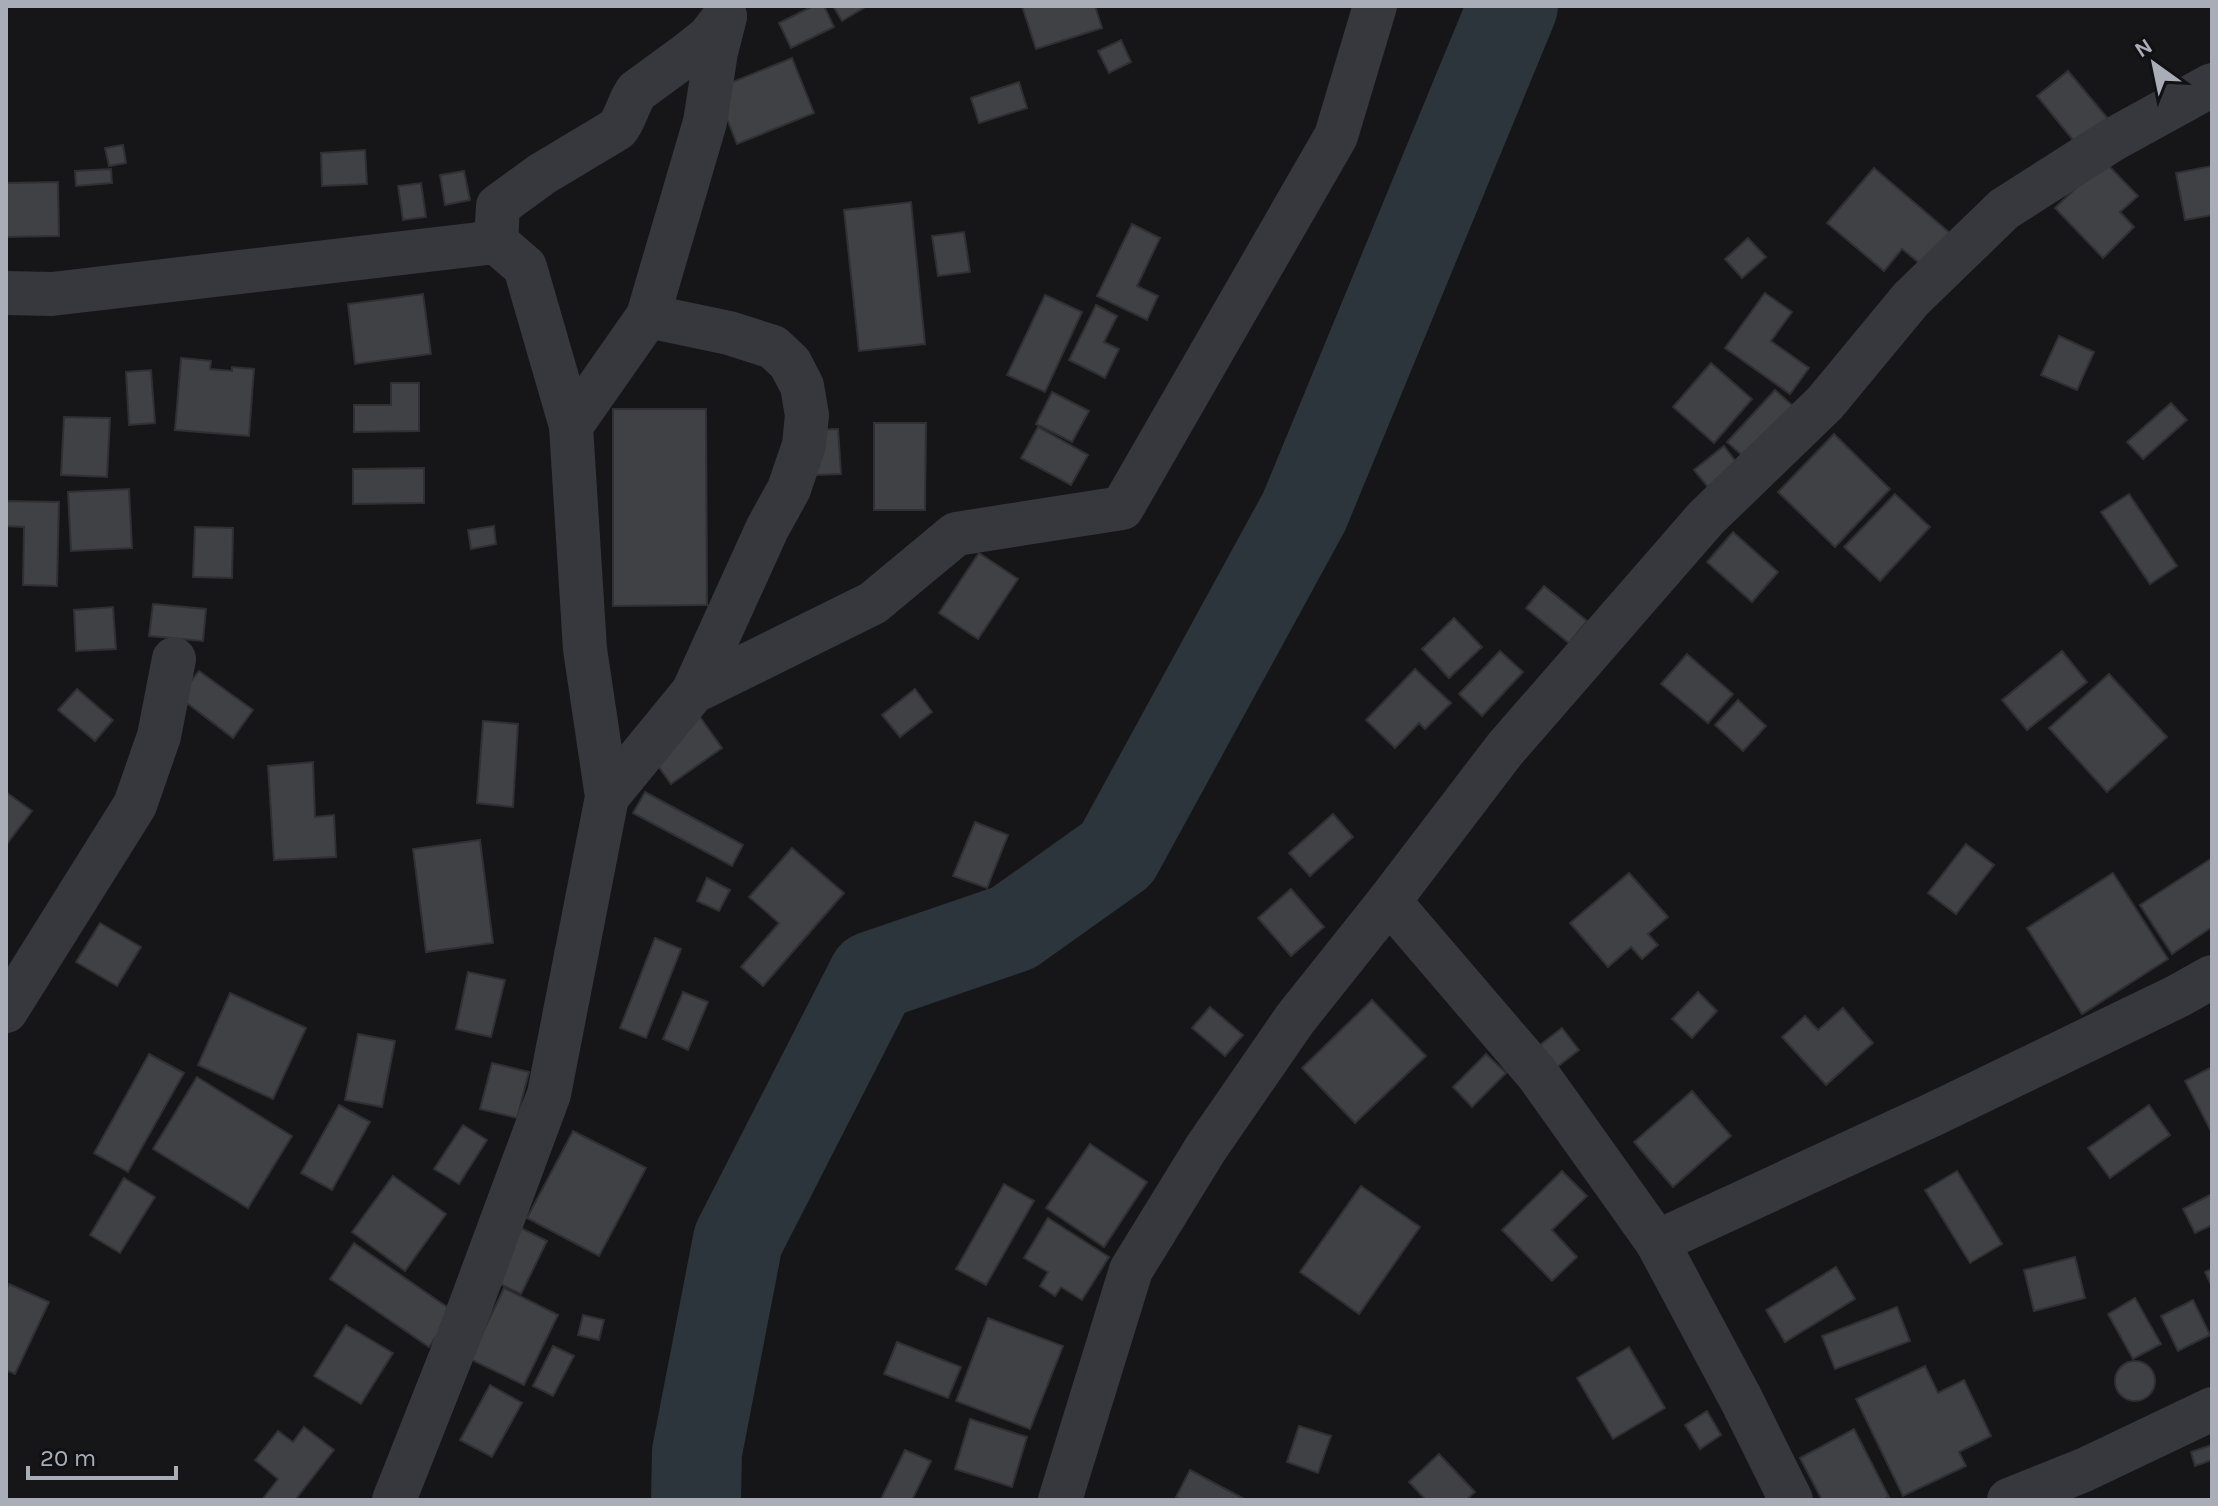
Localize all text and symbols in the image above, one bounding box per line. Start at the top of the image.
north arrow [2114,24,2194,104]
text: N [2130,33,2157,63]
scale bar [28,1430,176,1480]
text: 20 m [40,1444,96,1472]

